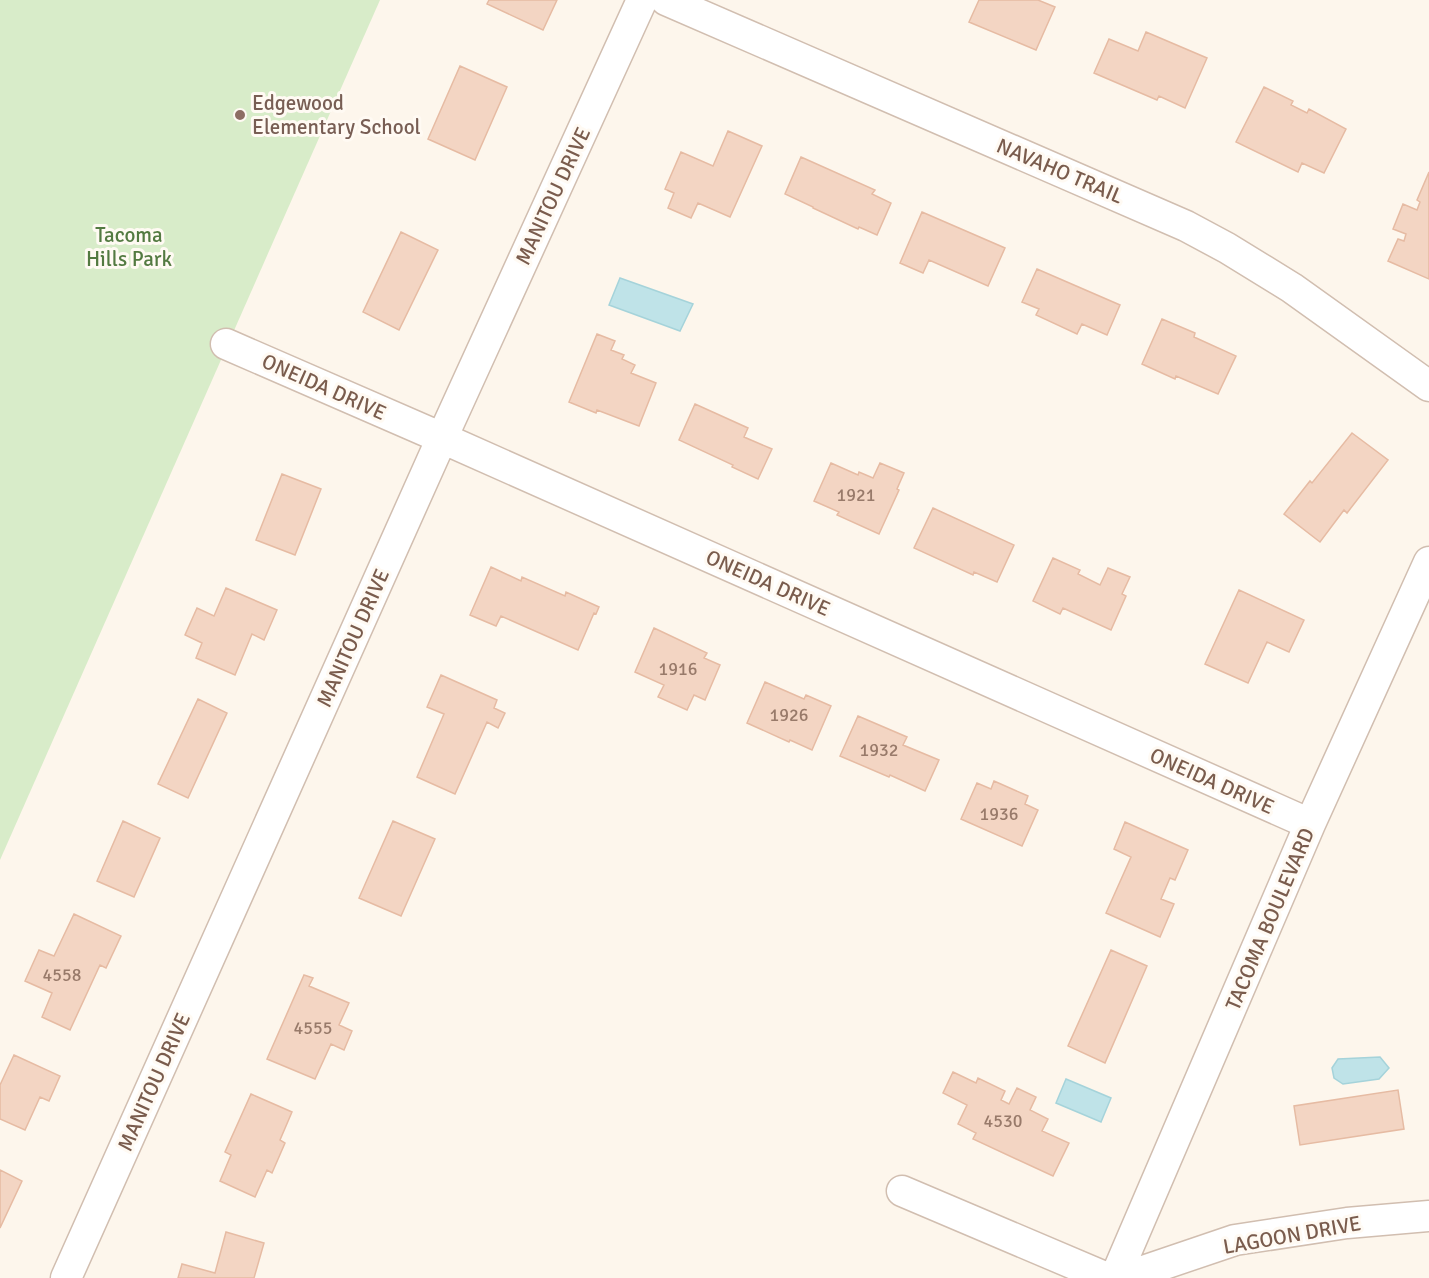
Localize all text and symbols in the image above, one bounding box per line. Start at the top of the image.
place label: Edgewood Elementary School [252,90,421,140]
marker: Edgewood Elementary School [233,108,247,122]
street label: MANITOU DRIVE [510,123,596,269]
street label: NAVAHO TRAIL [993,133,1128,209]
park label: Tacoma Hills Park [86,222,173,272]
street label: ONEIDA DRIVE [258,348,390,426]
house number: 1921 [837,484,875,506]
street label: ONEIDA DRIVE [702,544,834,622]
street label: MANITOU DRIVE [311,565,395,711]
house number: 1916 [659,658,697,680]
house number: 1926 [770,704,808,726]
house number: 1932 [860,739,898,761]
street label: ONEIDA DRIVE [1146,742,1278,820]
house number: 1936 [980,803,1018,825]
street label: TACOMA BOULEVARD [1220,824,1320,1014]
house number: 4558 [43,964,81,986]
street label: MANITOU DRIVE [112,1009,196,1155]
house number: 4555 [294,1017,332,1039]
house number: 4530 [984,1110,1022,1132]
street label: LAGOON DRIVE [1221,1210,1363,1260]

